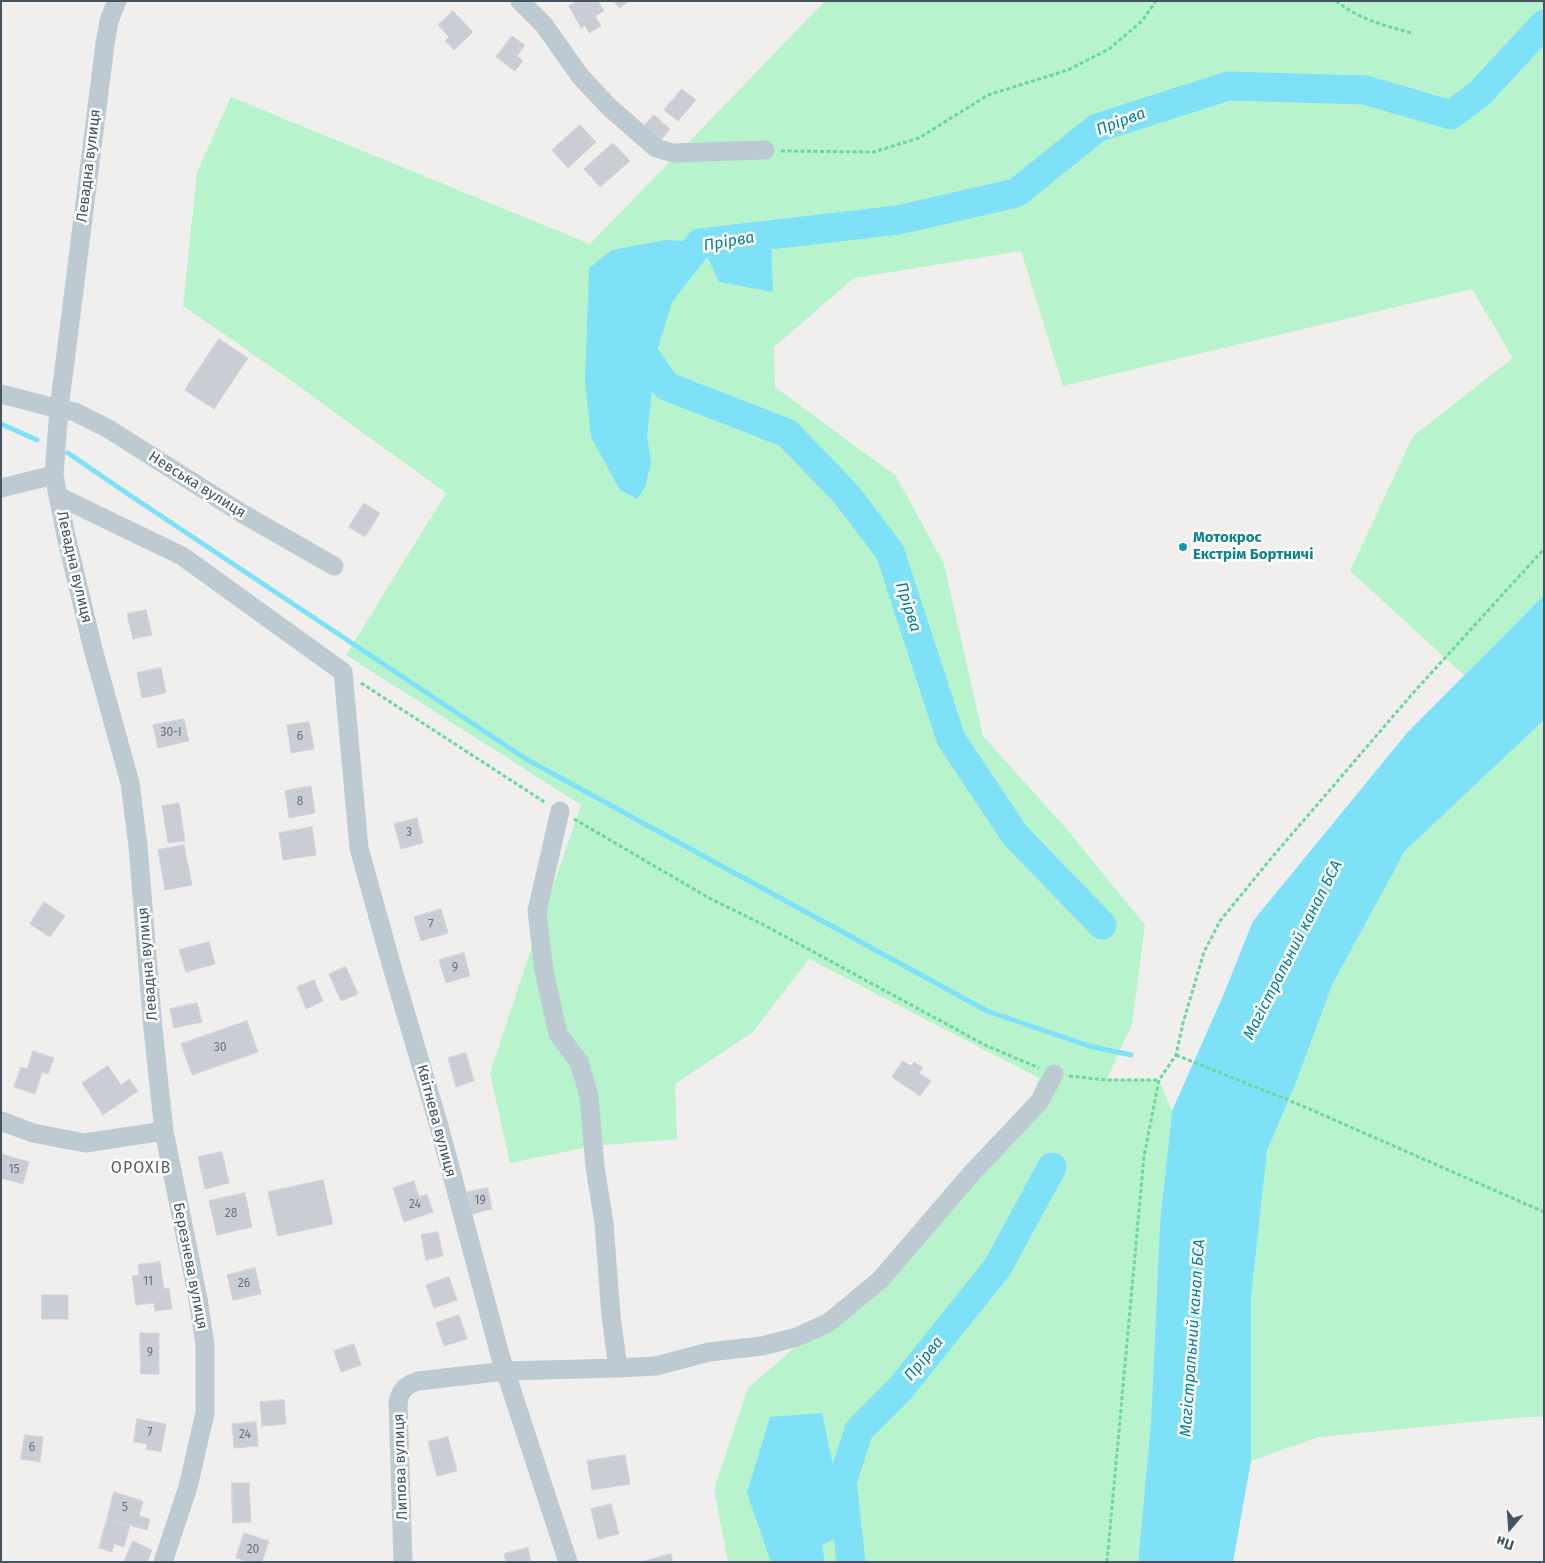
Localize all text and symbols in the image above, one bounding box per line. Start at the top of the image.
water label: Прірва [1094,104,1148,140]
street label: Левадна вулиця [73,108,105,224]
water label: Прірва [702,228,756,256]
street label: Невська вулиця [145,448,249,522]
street label: Левадна вулиця [52,509,96,625]
place label: Мотокрос Екстрім Бортничі [1193,529,1313,564]
marker: Мотокрос Екстрім Бортничі [1177,541,1189,553]
water label: Прірва [891,580,925,634]
house number: 30-І [160,726,182,740]
house number: 6 [297,730,303,744]
house number: 8 [297,795,303,809]
house number: 3 [406,826,412,840]
water label: Магістральний канал БСА [1239,857,1347,1043]
street label: Левадна вулиця [134,906,162,1022]
house number: 7 [428,918,434,932]
house number: 9 [452,961,458,975]
house number: 30 [214,1041,226,1055]
street label: Квітнева вулиця [412,1063,460,1179]
district label: ОРОХІВ [110,1159,172,1179]
house number: 15 [8,1163,20,1177]
house number: 19 [474,1194,486,1208]
house number: 24 [409,1198,421,1212]
street label: Березнева вулиця [169,1201,211,1331]
house number: 28 [225,1207,237,1221]
water label: Магістральний канал БСА [1177,1238,1209,1438]
house number: 11 [143,1275,153,1289]
house number: 26 [238,1277,250,1291]
water label: Прірва [900,1333,948,1385]
house number: 9 [147,1346,153,1360]
street label: Липова вулиця [390,1413,412,1521]
house number: 7 [147,1426,153,1440]
house number: 24 [239,1428,251,1442]
house number: 6 [29,1441,35,1455]
house number: 5 [122,1501,128,1515]
north arrow [1485,1503,1535,1553]
text: Пн [1494,1532,1516,1554]
house number: 20 [247,1543,259,1557]

